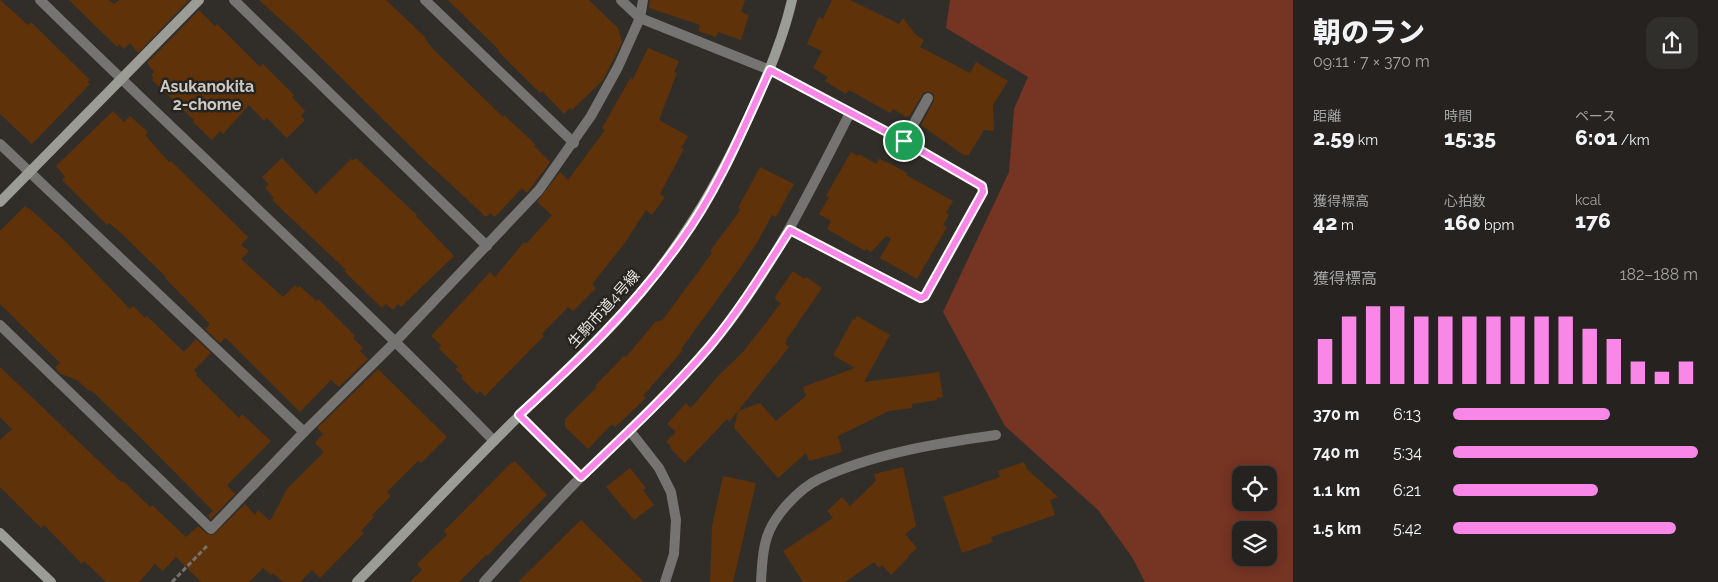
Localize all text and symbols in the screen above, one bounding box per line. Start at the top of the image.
text: 朝のラン [1313,16,1425,49]
button: share [1646,17,1698,69]
text: 09:11 · 7 × 370 m [1313,52,1430,71]
district label: Asukanokita 2-chome [160,77,254,114]
text: 距離 [1313,108,1341,124]
text: 時間 [1444,108,1472,124]
text: ペース [1575,108,1616,124]
pin [883,120,925,162]
text: 2.59 [1313,125,1354,150]
text: 15:35 [1444,125,1496,150]
text: 6:01 [1575,125,1617,150]
icon: arrive [890,127,918,155]
text: km [1354,132,1378,148]
text: /km [1617,132,1650,148]
text: kcal [1575,192,1601,208]
text: 獲得標高 [1313,193,1369,209]
text: 心拍数 [1444,193,1486,209]
text: 176 [1575,208,1611,233]
text: 42 [1313,210,1337,235]
text: 160 [1444,210,1481,235]
text: m [1337,217,1354,233]
text: bpm [1481,217,1514,233]
text: 182–188 m [1620,265,1698,284]
street label: 生駒市道4号線 [564,266,644,352]
text: 獲得標高 [1313,269,1377,288]
text: 370 m [1313,405,1359,424]
text: 6:13 [1393,405,1421,424]
text: 740 m [1313,443,1359,462]
text: 5:34 [1393,443,1422,462]
map controls [1232,466,1277,566]
button: locate [1232,466,1277,511]
text: 1.1 km [1313,481,1360,500]
text: 6:21 [1393,481,1421,500]
text: 1.5 km [1313,519,1361,538]
text: 5:42 [1393,519,1422,538]
button: layers [1232,521,1277,566]

